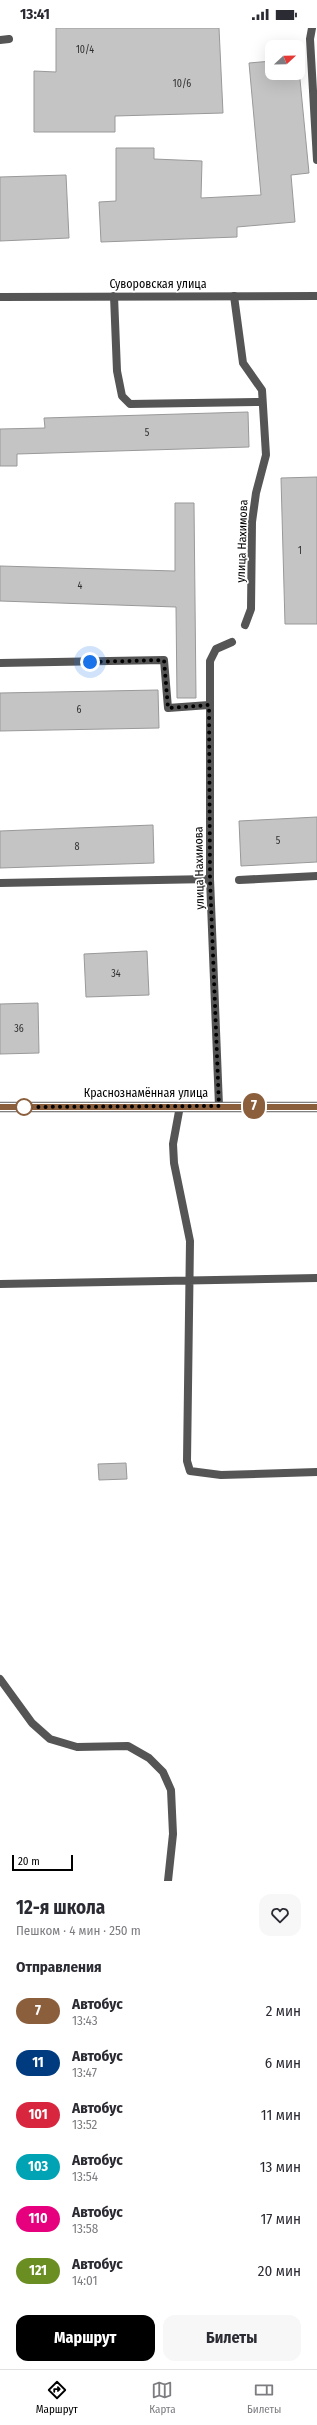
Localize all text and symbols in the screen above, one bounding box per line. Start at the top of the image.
text: 13:41 [20,5,50,23]
north arrow [265,40,305,80]
map controls [265,40,305,80]
house number: 10/4 [76,44,94,56]
house number: 10/6 [173,78,191,90]
street label: Суворовская улица [109,277,207,291]
house number: 5 [145,427,150,439]
street label: улица Нахимова [234,499,250,583]
house number: 1 [298,545,302,557]
house number: 4 [78,580,83,592]
your location [80,652,100,672]
house number: 6 [77,704,82,716]
street label: улица Нахимова [191,826,207,910]
house number: 5 [276,835,281,847]
house number: 8 [75,841,80,853]
house number: 34 [111,968,121,980]
house number: 36 [14,1023,24,1035]
street label: Краснознамённая улица [84,1086,208,1100]
line badge: 7 [241,1093,267,1119]
text: 7 [251,1097,257,1114]
unlabelled marker [15,1098,33,1116]
scale bar [12,1853,73,1872]
text: 20 m [18,1855,40,1868]
button: heart [259,1894,301,1936]
text: 12-я школа [16,1896,105,1919]
text: Пешком · 4 мин · 250 m [16,1923,141,1938]
text: Отправления [16,1958,102,1976]
text: Автобус [72,1995,123,2013]
text: 7 [35,2002,41,2019]
text: 2 мин [266,2002,301,2020]
text: 13:43 [72,2013,98,2028]
text: Автобус [72,2047,123,2065]
text: 11 [32,2054,44,2071]
text: 6 мин [265,2054,301,2072]
text: 13:47 [72,2065,97,2080]
text: Автобус [72,2099,123,2117]
text: 101 [28,2106,48,2123]
text: 11 мин [261,2106,301,2124]
text: 13:52 [72,2117,97,2132]
text: Автобус [72,2151,123,2169]
text: 103 [28,2158,48,2175]
text: 13 мин [260,2158,301,2176]
text: 13:54 [72,2169,98,2184]
text: Автобус [72,2203,123,2221]
text: 110 [28,2210,48,2227]
text: 17 мин [260,2210,301,2228]
text: 13:58 [72,2221,98,2236]
text: Автобус [72,2255,123,2273]
text: 121 [29,2262,47,2279]
text: 20 мин [258,2262,301,2280]
text: 14:01 [72,2273,98,2288]
button: Маршрут [16,2315,155,2361]
button: Билеты [163,2315,301,2361]
tab: Маршрут [36,2379,78,2416]
tab: Карта [149,2379,176,2416]
tab: Билеты [247,2379,281,2416]

